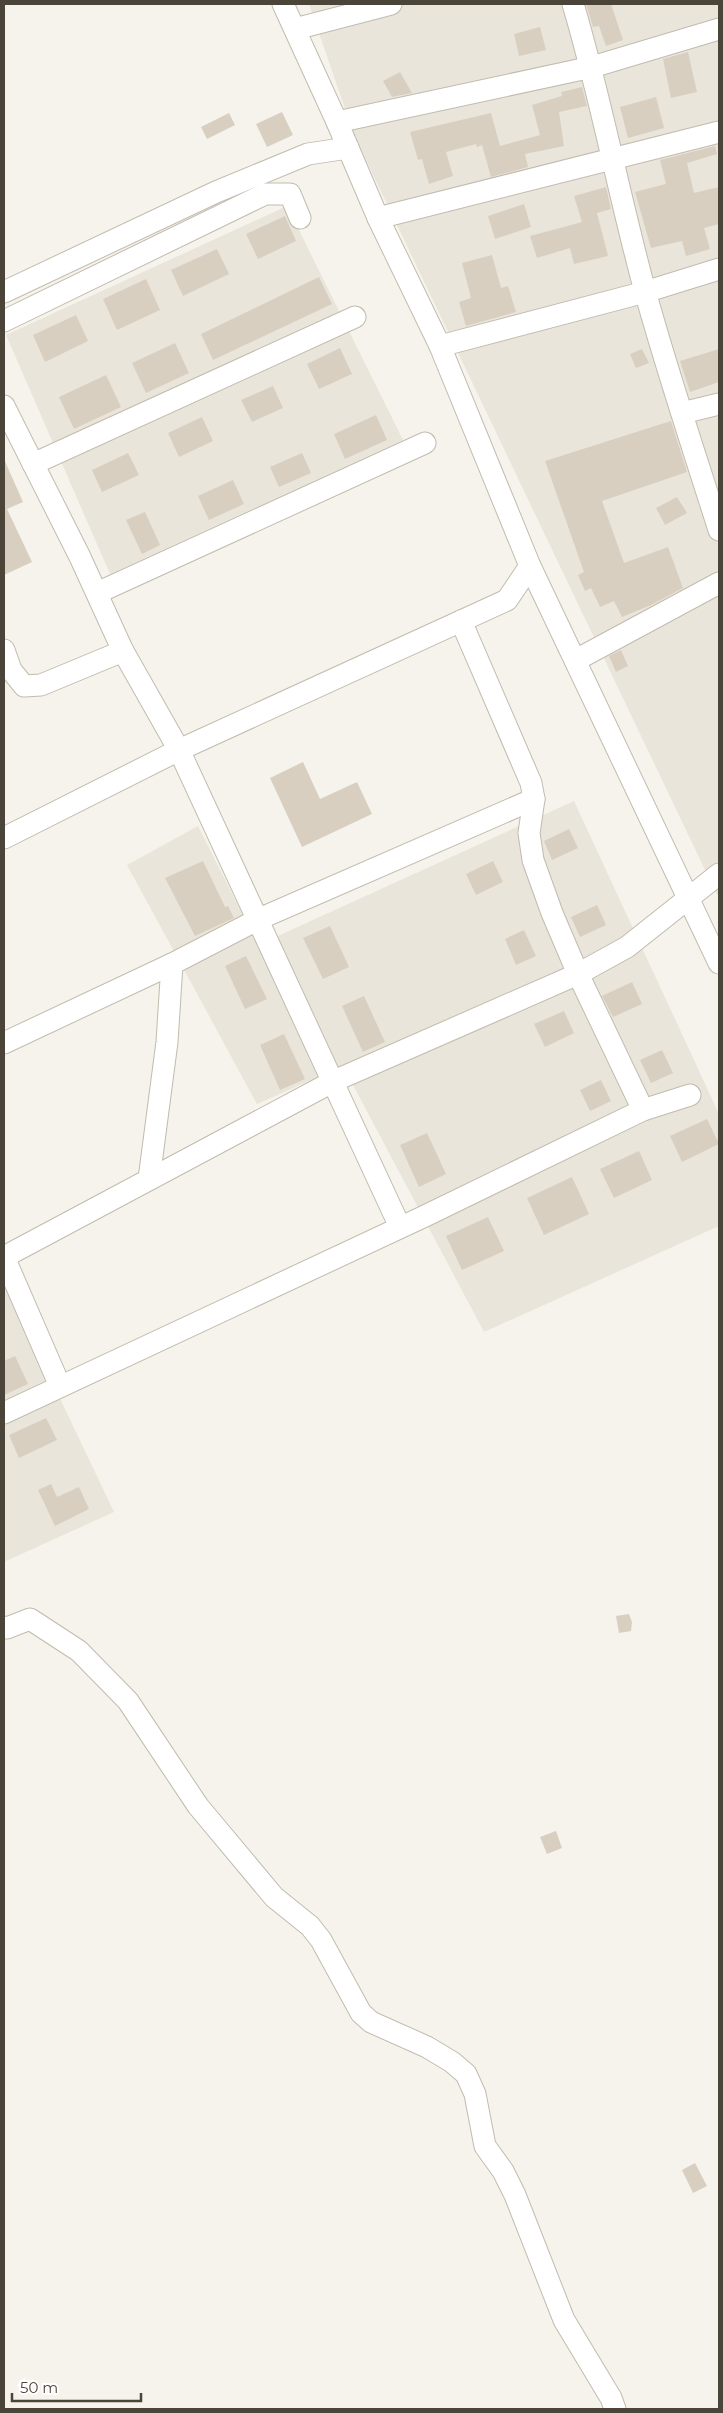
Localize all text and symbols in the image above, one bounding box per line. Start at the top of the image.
scale bar [12,2370,141,2402]
text: 50 m [20,2378,58,2397]

